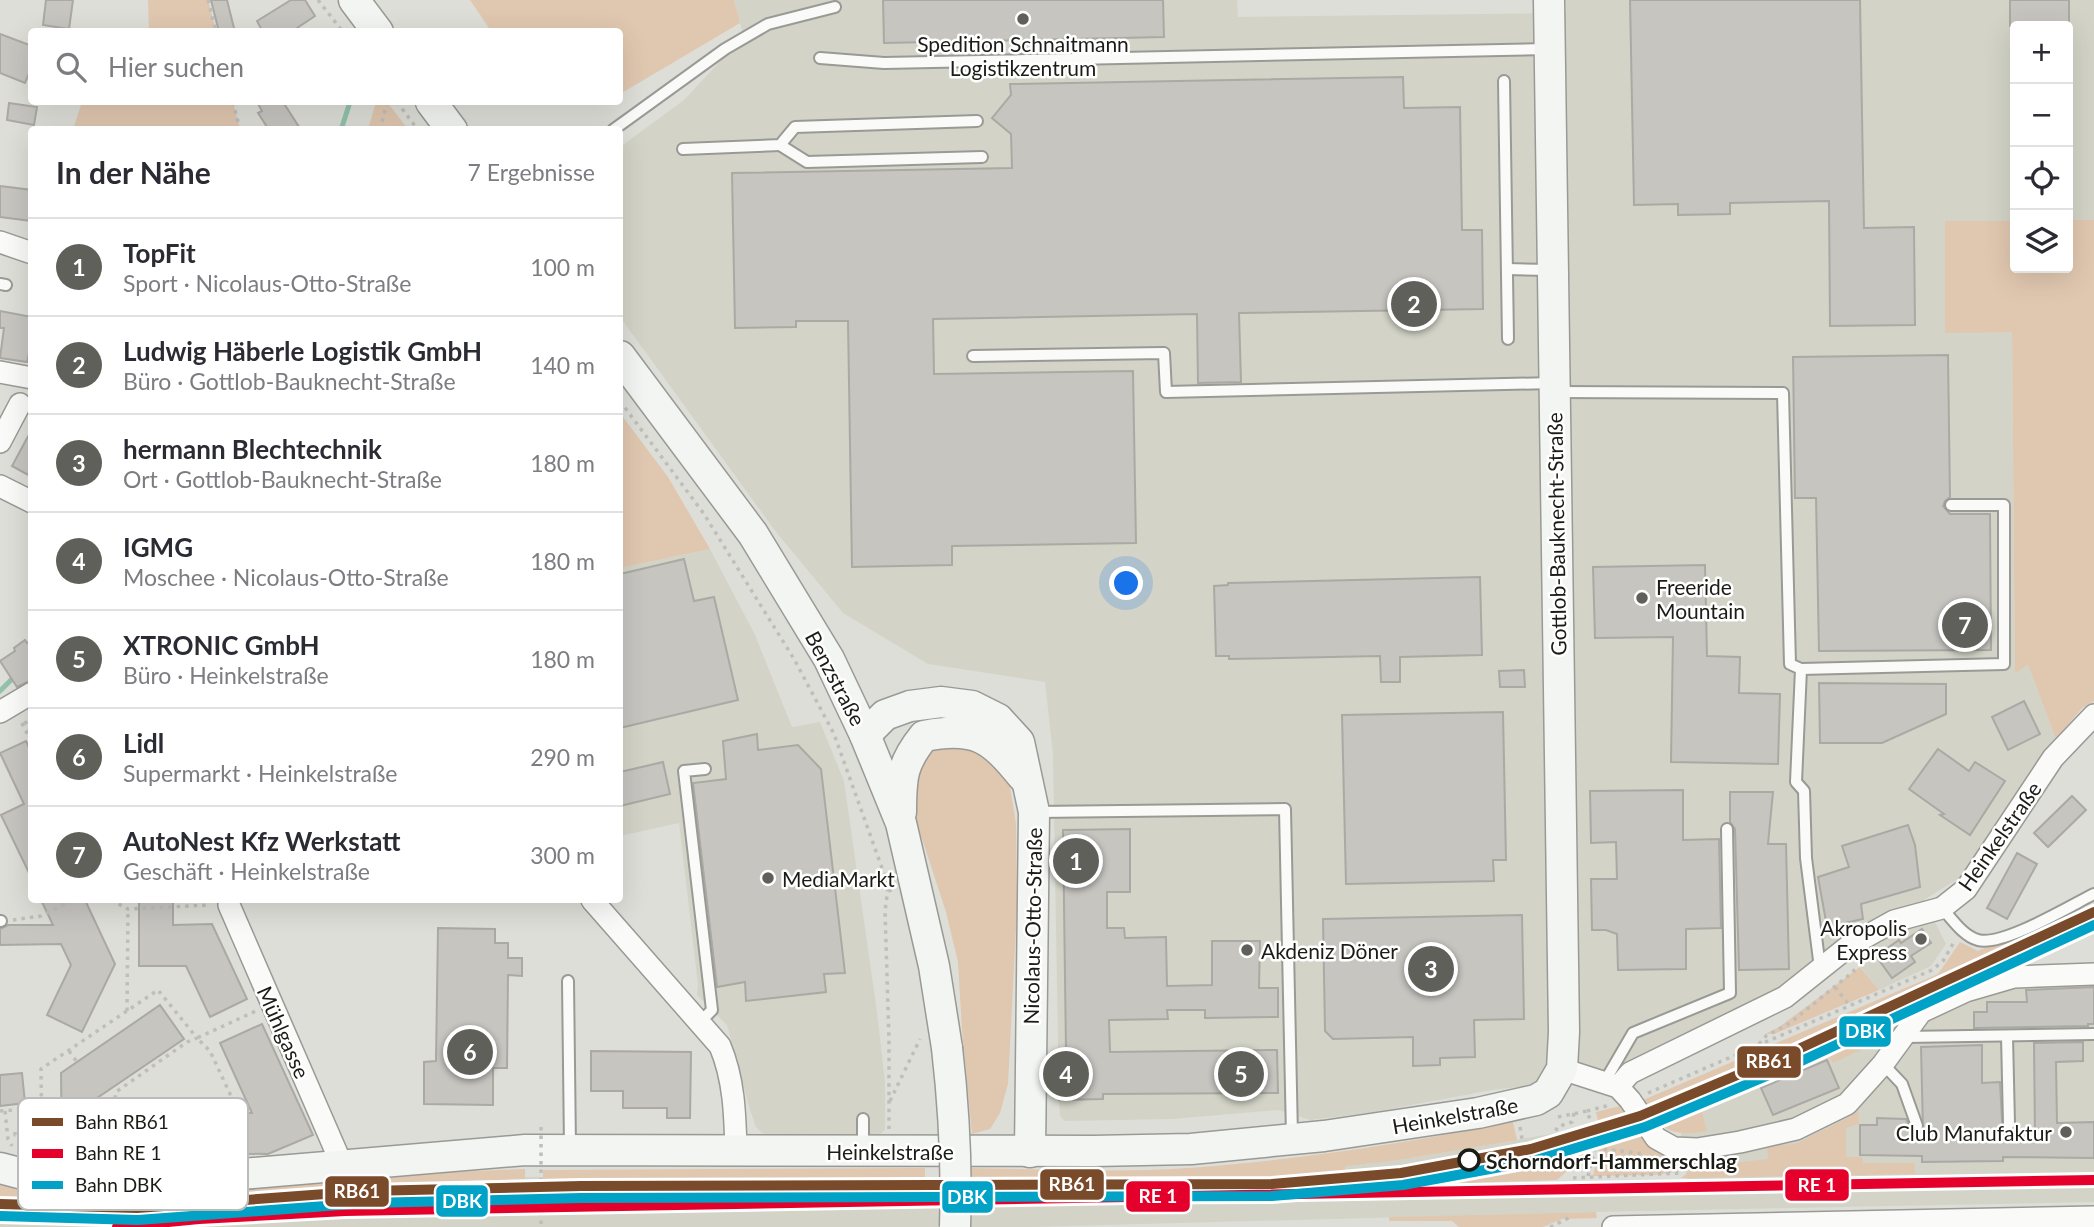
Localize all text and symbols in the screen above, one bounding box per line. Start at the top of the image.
marker: Spedition Schnaitmann Logistikzentrum [1015,11,1031,27]
map controls [2010,21,2073,273]
button: + [2010,21,2073,84]
search box [28,28,623,105]
place label: Spedition Schnaitmann Logistikzentrum [917,31,1129,80]
icon: search [52,48,90,86]
text: Hier suchen [108,51,244,83]
button: − [2010,84,2073,147]
button: locate [2010,147,2073,210]
text: In der Nähe [56,154,211,190]
text: 7 Ergebnisse [467,158,595,186]
button: layers [2010,210,2073,273]
text: TopFit [123,237,196,269]
text: 1 [72,253,86,281]
text: 100 m [530,253,595,281]
text: Sport · Nicolaus-Otto-Straße [123,269,411,297]
pin: 2 [1391,278,1437,330]
text: Ludwig Häberle Logistik GmbH [123,335,482,367]
text: 2 [72,351,86,379]
text: 140 m [530,351,595,379]
text: Büro · Gottlob-Bauknecht-Straße [123,367,456,395]
street label: Gottlob-Bauknecht-Straße [1541,412,1571,656]
text: hermann Blechtechnik [123,433,382,465]
text: 3 [72,449,86,477]
text: 180 m [530,449,595,477]
text: Ort · Gottlob-Bauknecht-Straße [123,465,442,493]
text: IGMG [123,531,193,563]
text: 4 [72,547,86,575]
text: 180 m [530,547,595,575]
text: Moschee · Nicolaus-Otto-Straße [123,563,449,591]
your location [1109,566,1143,600]
place label: Freeride Mountain [1656,574,1745,623]
marker: Freeride Mountain [1634,590,1650,606]
pin: 7 [1942,599,1988,651]
street label: Benzstraße [801,626,871,730]
text: XTRONIC GmbH [123,629,320,661]
text: 5 [72,645,86,673]
text: 180 m [530,645,595,673]
text: Büro · Heinkelstraße [123,661,329,689]
text: Lidl [123,727,164,759]
text: 6 [72,743,86,771]
text: 290 m [530,743,595,771]
text: Supermarkt · Heinkelstraße [123,759,398,787]
street label: Heinkelstraße [1952,777,2046,895]
text: AutoNest Kfz Werkstatt [123,825,401,857]
street label: Nicolaus-Otto-Straße [1018,827,1046,1025]
pin: 1 [1053,835,1099,887]
text: 7 [72,841,86,869]
text: 300 m [530,841,595,869]
text: Geschäft · Heinkelstraße [123,857,370,885]
place label: MediaMarkt [782,866,895,891]
marker: MediaMarkt [760,870,776,886]
place label: Akropolis Express [1820,915,1907,964]
marker: Akropolis Express [1913,931,1929,947]
place label: Akdeniz Döner [1261,938,1398,963]
marker: Akdeniz Döner [1239,942,1255,958]
pin: 3 [1408,943,1454,995]
street label: Mühlgasse [253,982,315,1082]
line badge: DBK [1838,1015,1892,1048]
text: DBK [1845,1019,1886,1042]
pin: 6 [447,1026,493,1078]
line badge: RB61 [1736,1045,1802,1079]
pin: 4 [1043,1048,1089,1100]
pin: 5 [1218,1048,1264,1100]
text: RB61 [1746,1049,1792,1072]
street label: Heinkelstraße [1390,1092,1520,1138]
legend [18,1098,248,1210]
text: Bahn RB61 [75,1110,169,1133]
place label: Club Manufaktur [1896,1120,2052,1145]
marker: Club Manufaktur [2058,1124,2074,1140]
street label: Heinkelstraße [826,1139,954,1164]
text: Bahn RE 1 [75,1141,161,1164]
place label: Schorndorf-Hammerschlag [1486,1148,1737,1173]
marker: Schorndorf-Hammerschlag [1458,1149,1480,1171]
line badge: RB61 [1039,1168,1105,1201]
line badge: RE 1 [1784,1168,1850,1202]
text: RB61 [1049,1172,1095,1195]
text: Bahn DBK [75,1173,162,1196]
text: RE 1 [1798,1173,1836,1196]
line badge: RB61 [324,1175,390,1208]
text: RB61 [334,1179,380,1202]
line badge: DBK [941,1180,994,1214]
line badge: RE 1 [1125,1180,1191,1213]
line badge: DBK [435,1184,489,1218]
text: RE 1 [1139,1184,1177,1207]
text: DBK [947,1185,988,1208]
text: DBK [442,1189,483,1212]

